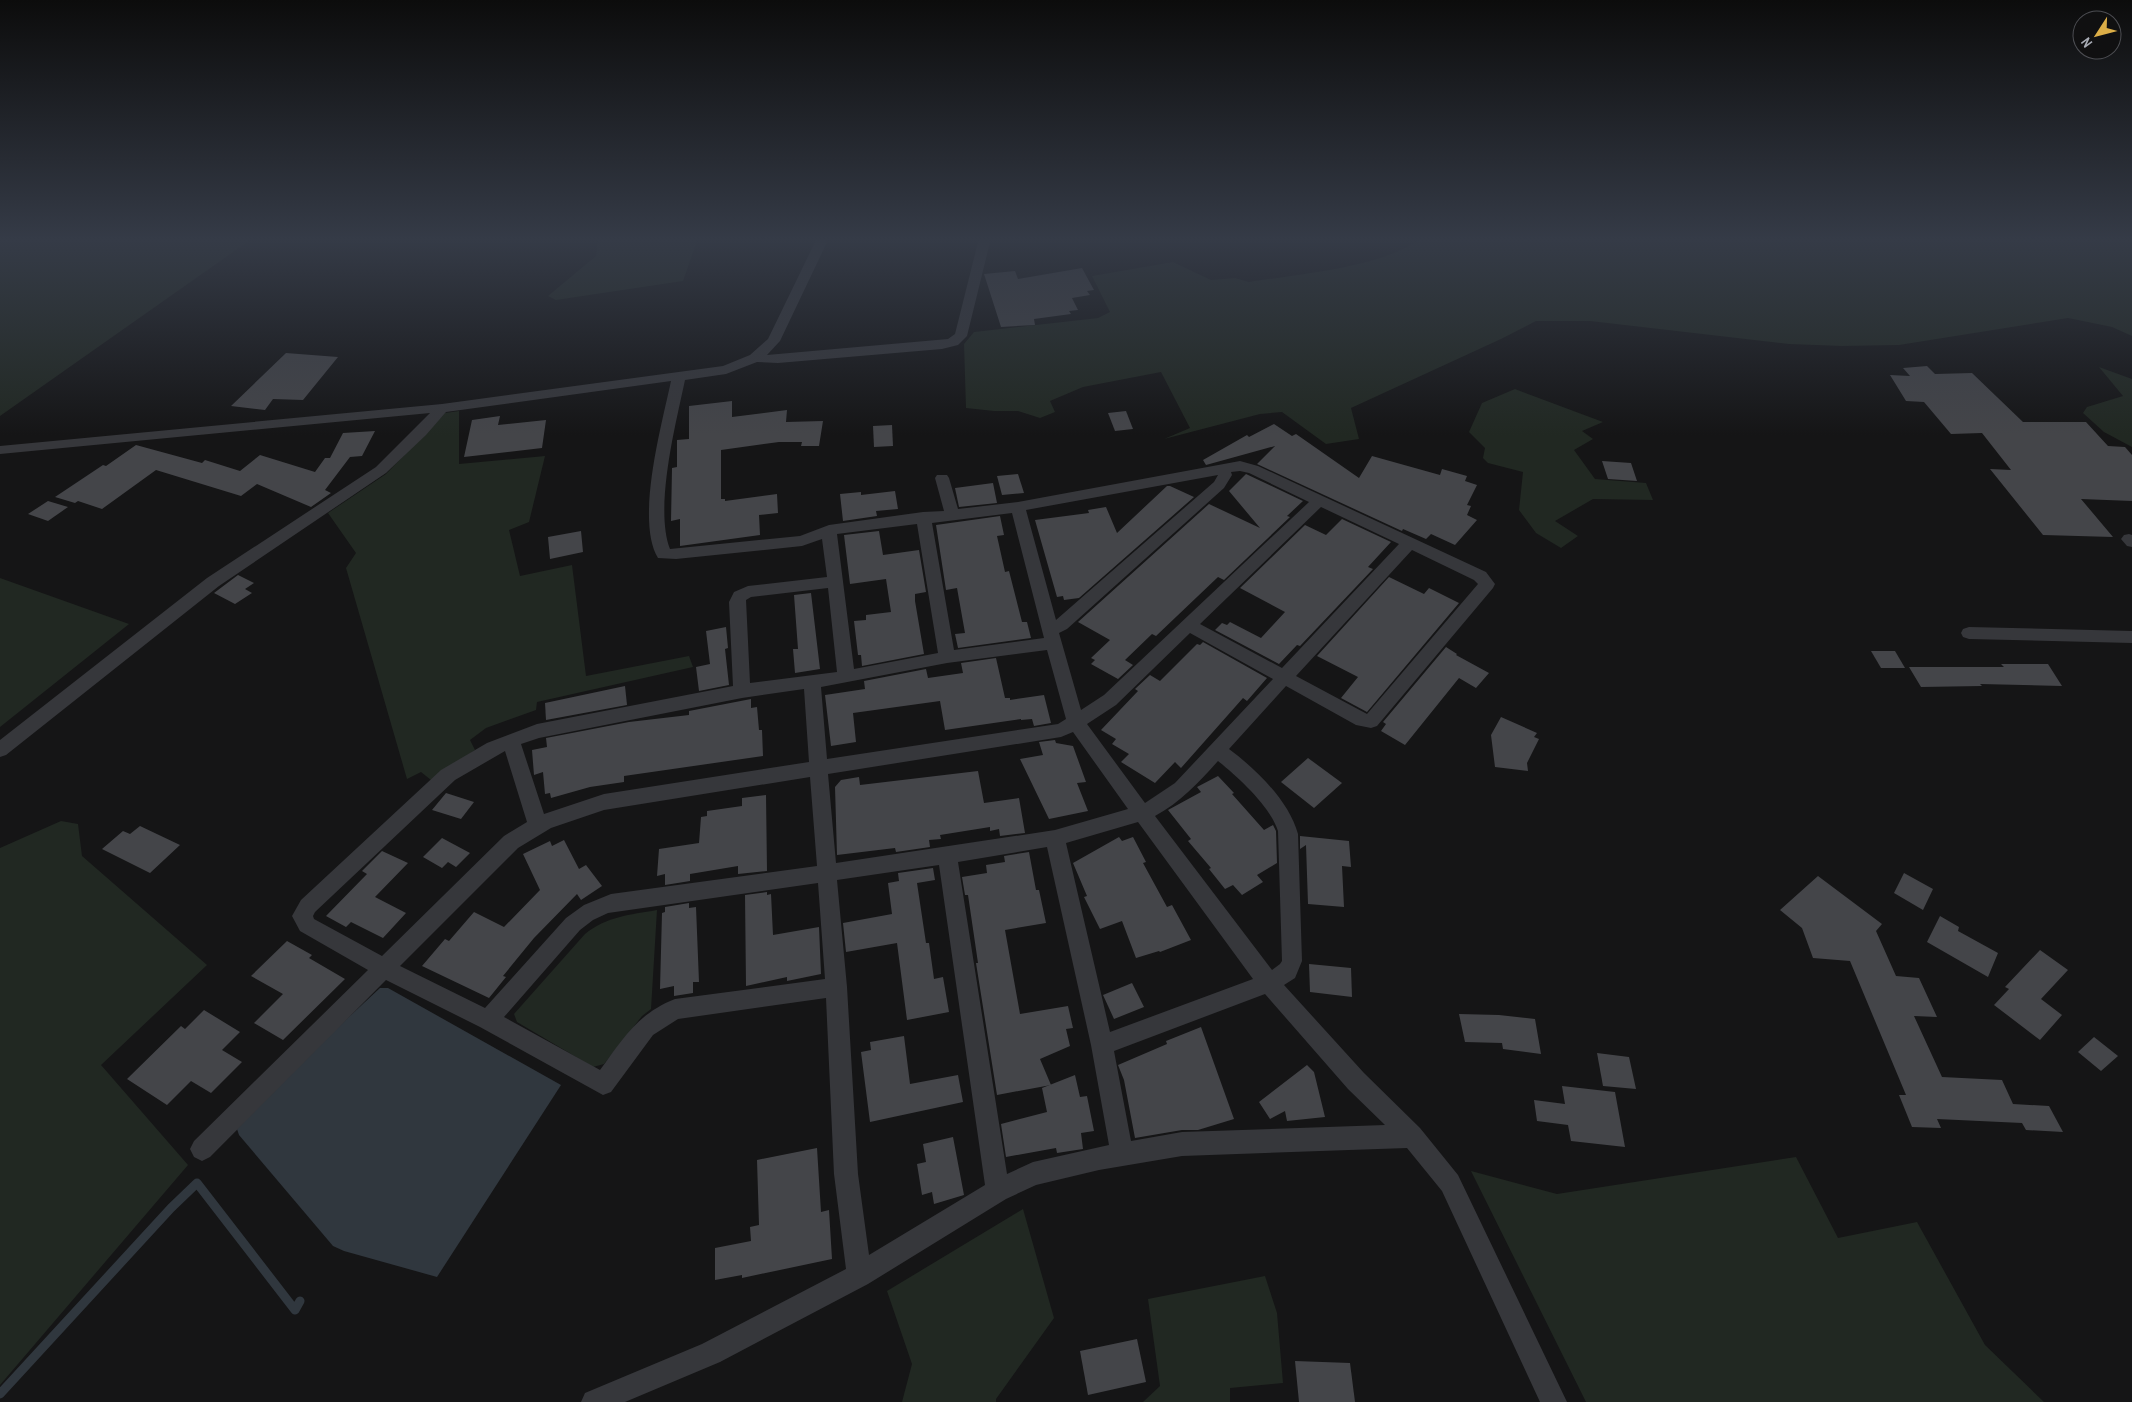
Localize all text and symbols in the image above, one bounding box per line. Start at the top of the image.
north arrow [2072,10,2122,60]
text: N [2077,34,2096,51]

